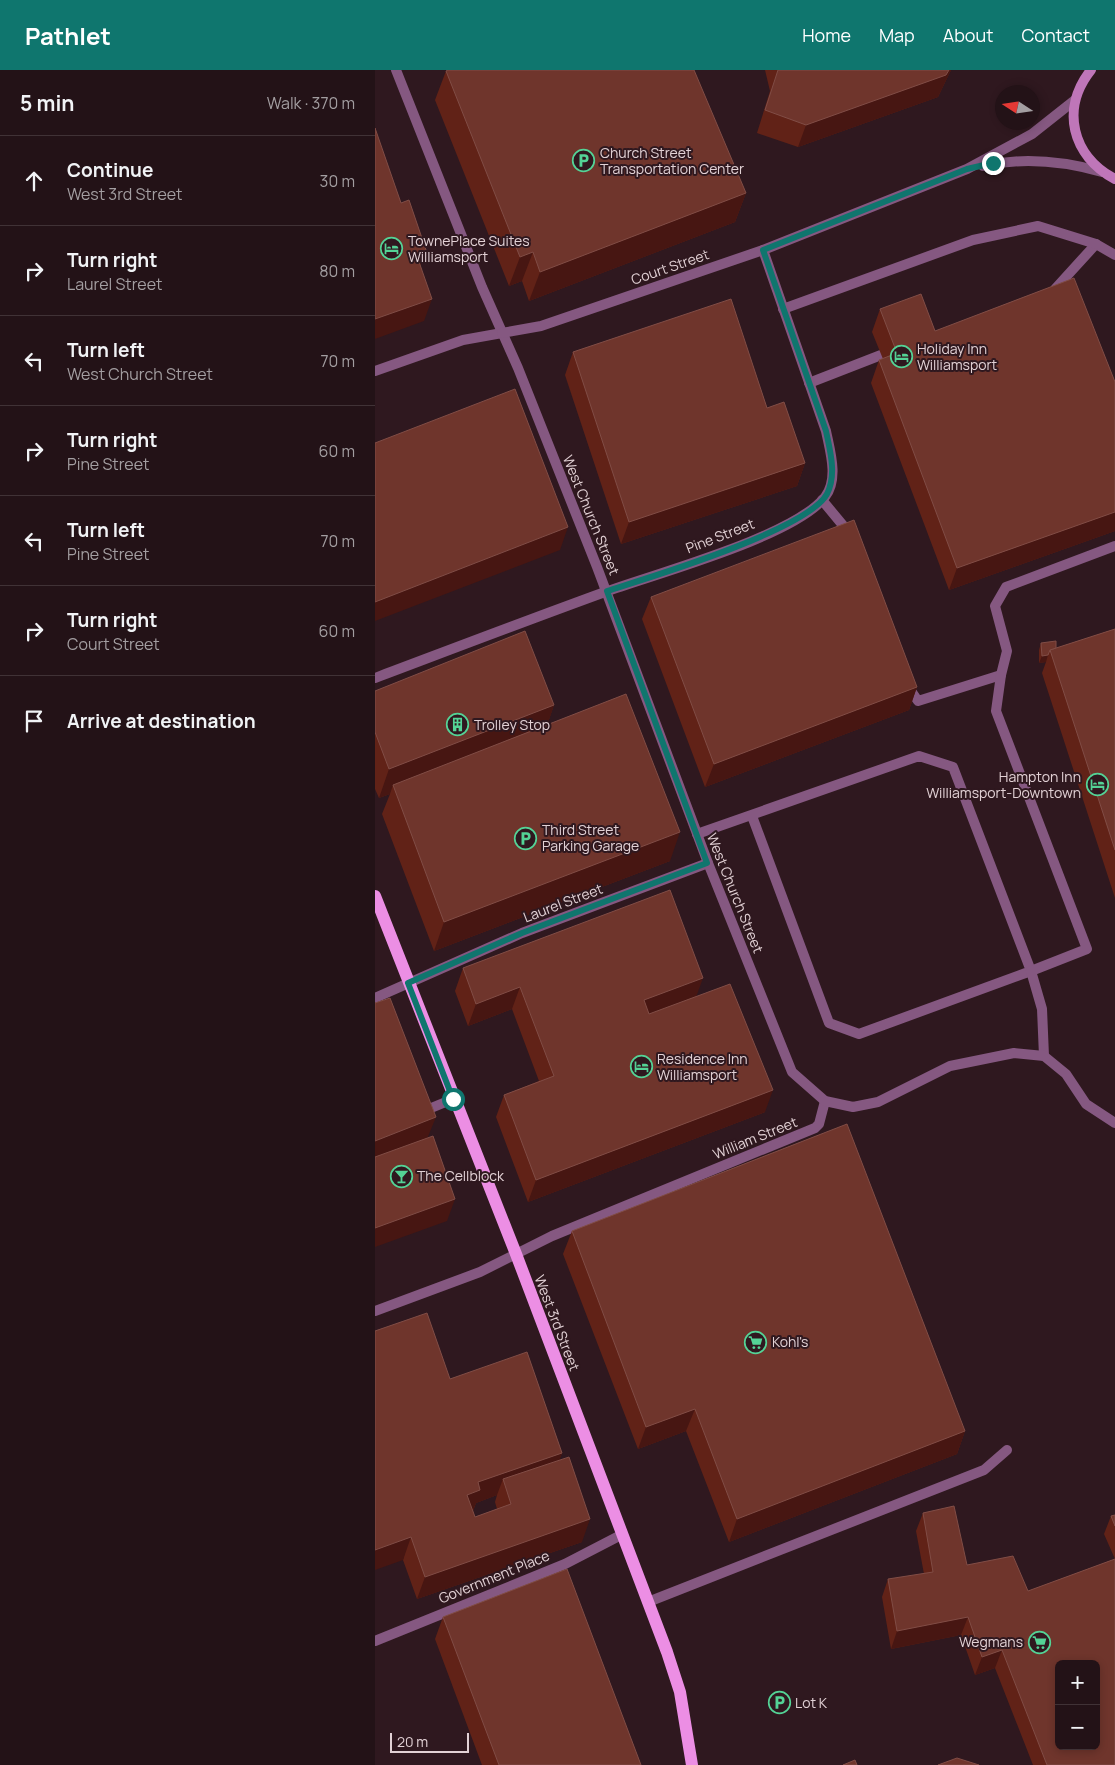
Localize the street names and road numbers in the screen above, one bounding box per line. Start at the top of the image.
street label: Court Street [628,244,712,289]
street label: West Church Street [559,452,624,578]
street label: Pine Street [683,514,757,557]
street label: West Church Street [703,830,768,956]
street label: Laurel Street [520,879,606,926]
street label: William Street [710,1112,800,1163]
street label: West 3rd Street [530,1272,585,1374]
street label: Government Place [436,1546,552,1607]

